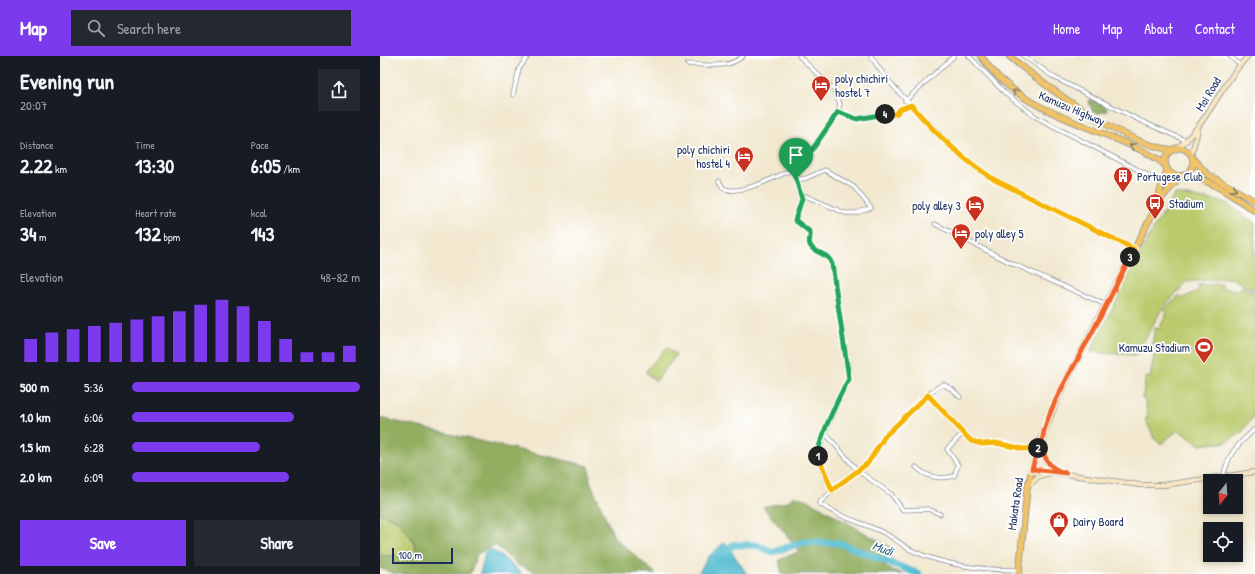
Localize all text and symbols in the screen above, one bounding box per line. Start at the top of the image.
search box [71,10,351,46]
text: Map [20,15,47,41]
icon: search [85,17,107,39]
text: Search here [117,18,181,39]
text: Home [1053,19,1080,38]
text: Map [1102,19,1122,38]
text: About [1144,19,1173,38]
text: Contact [1195,19,1235,38]
text: Evening run [20,66,114,96]
button: share [318,69,360,111]
place label: poly chichiri hostel 7 [835,70,888,101]
street label: Moi Road [1191,73,1225,114]
hotel icon: poly chichiri hostel 7 [810,74,832,102]
street label: Kamuzu Highway [1036,86,1108,130]
one-way arrow [1012,89,1019,96]
text: 20:07 [20,96,47,114]
pin: 4 [875,104,895,124]
text: 4 [883,107,887,121]
text: Distance [20,138,54,152]
text: Time [135,138,155,152]
text: Pace [251,138,269,152]
pin [779,138,813,179]
place label: poly chichiri hostel 4 [677,141,730,172]
one-way arrow [1129,142,1136,150]
icon: arrive [785,144,807,166]
hotel icon: poly chichiri hostel 4 [733,145,755,173]
text: 2.22 [20,152,52,179]
text: 13:30 [135,152,174,179]
text: 6:05 [251,152,281,179]
text: km [52,162,67,176]
text: /km [281,162,300,176]
building icon: Portugese Club [1112,165,1134,193]
place label: Portugese Club [1137,168,1203,185]
one-way arrow [1229,185,1237,192]
bus stop icon: Stadium [1144,192,1166,220]
hotel icon: poly alley 3 [964,194,986,222]
place label: Stadium [1169,195,1204,212]
place label: poly alley 3 [912,197,961,214]
text: Elevation [20,206,57,220]
text: Heart rate [135,206,176,220]
text: kcal [251,206,267,220]
text: 34 [20,220,36,247]
text: 132 [135,220,161,247]
text: 143 [251,220,274,247]
hotel icon: poly alley 5 [950,222,972,250]
place label: poly alley 5 [975,225,1024,242]
text: m [36,230,46,244]
text: bpm [161,230,180,244]
pin: 3 [1120,247,1140,267]
text: 3 [1128,250,1132,264]
text: Elevation [20,268,63,286]
text: 48–82 m [320,268,360,286]
sports icon: Kamuzu Stadium [1193,336,1215,364]
place label: Kamuzu Stadium [1119,339,1190,356]
text: 500 m [20,378,49,396]
text: 5:36 [84,378,104,396]
text: 1.0 km [20,408,51,426]
text: 6:06 [84,408,103,426]
text: 1.5 km [20,438,50,456]
text: 6:28 [84,438,104,456]
pin: 2 [1028,438,1048,458]
text: 2 [1035,441,1041,455]
pin: 1 [808,446,828,466]
text: 1 [816,449,820,463]
text: 2.0 km [20,468,52,486]
text: 6:09 [84,468,103,486]
north arrow [1203,474,1243,514]
map controls [1203,474,1243,562]
street label: Makata Road [1003,476,1027,531]
shop icon: Dairy Board [1048,510,1070,538]
place label: Dairy Board [1073,513,1124,530]
button: Save [20,520,186,566]
button: Share [194,520,360,566]
button: locate [1203,522,1243,562]
water label: Mudi [870,536,897,561]
scale bar [392,546,453,565]
text: 100 m [398,548,422,562]

